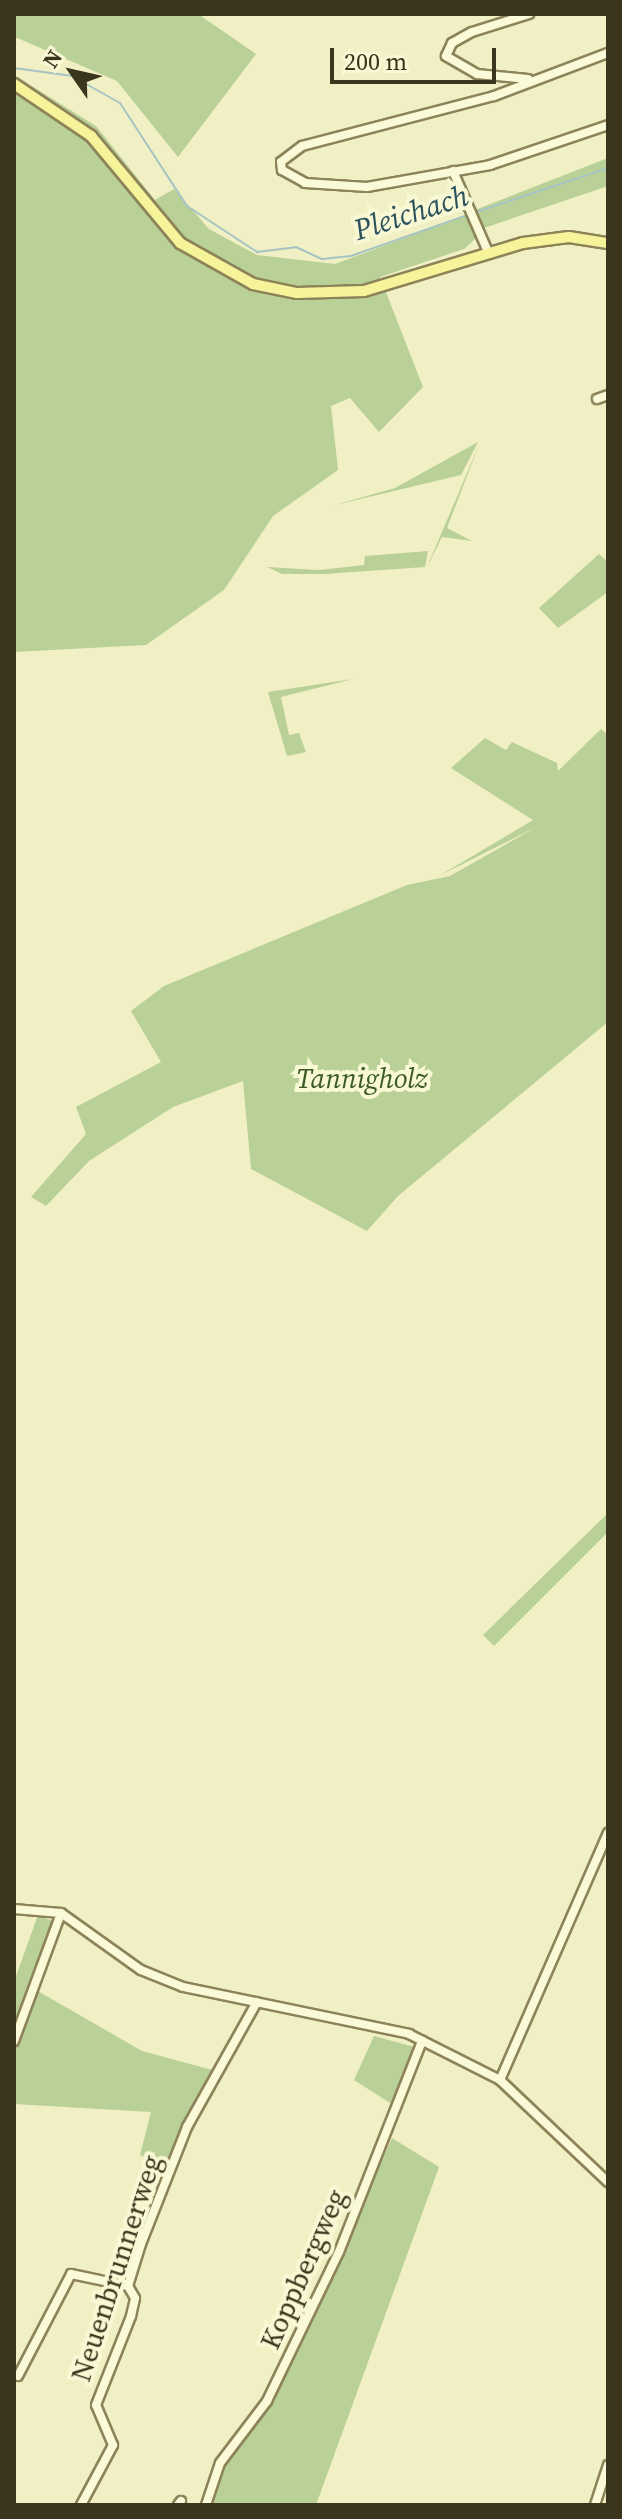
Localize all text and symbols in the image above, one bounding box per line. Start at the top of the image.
north arrow [32,32,112,112]
scale bar [334,32,500,82]
text: N [35,44,69,74]
text: 200 m [344,45,407,78]
water label: Pleichach [349,178,473,248]
park label: Tannigholz [296,1061,428,1095]
street label: Neuenbrunnerweg [64,2151,168,2385]
street label: Koppbergweg [253,2184,353,2354]

